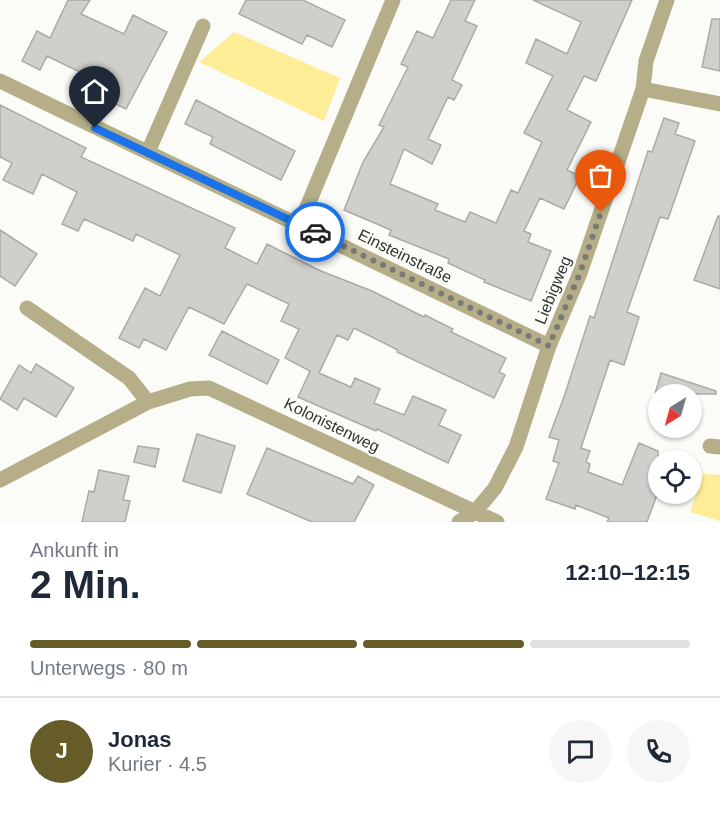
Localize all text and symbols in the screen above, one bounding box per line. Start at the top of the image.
pin [69,66,120,128]
icon: home [78,75,111,108]
pin [575,150,626,212]
icon: bag [584,159,617,192]
courier [285,202,345,262]
icon: car [299,216,332,249]
street label: Einsteinstraße [355,226,455,286]
street label: Liebigweg [532,253,574,327]
north arrow [648,384,702,438]
map controls [648,384,702,504]
street label: Kolonistenweg [282,395,382,455]
button: locate [648,450,702,504]
text: Ankunft in [30,539,119,561]
text: 12:10–12:15 [565,560,690,585]
text: 2 Min. [30,563,141,606]
text: Unterwegs · 80 m [30,657,188,679]
button: chat [549,720,612,783]
button: phone [627,720,690,783]
text: Jonas [108,727,172,752]
text: J [55,738,68,763]
text: Kurier · 4.5 [108,753,207,775]

